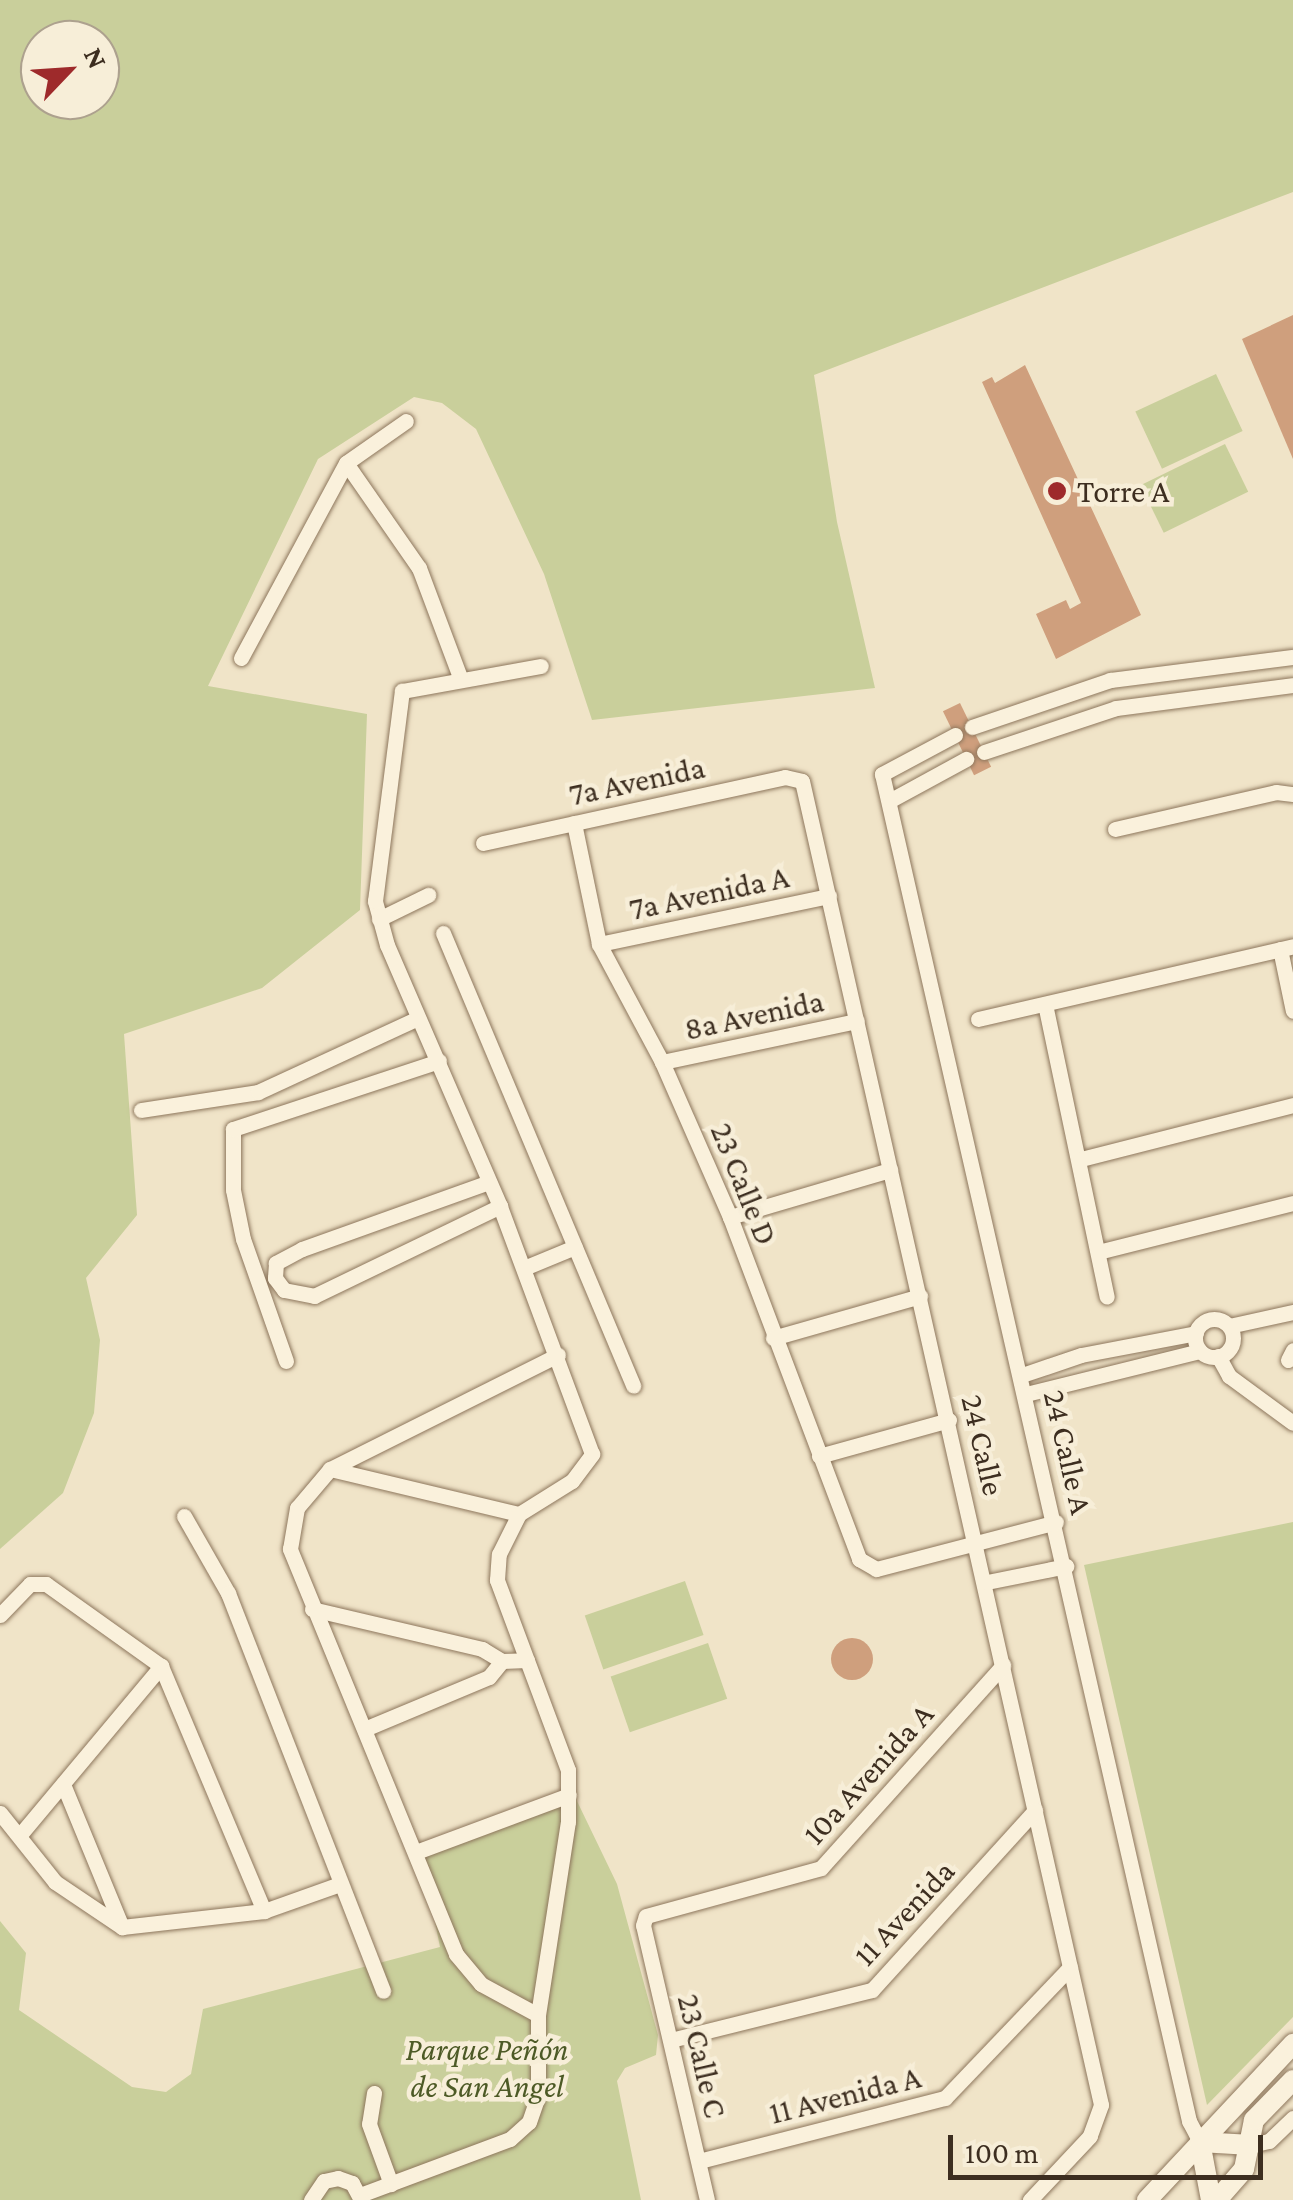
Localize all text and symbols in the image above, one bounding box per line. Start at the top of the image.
north arrow [20,20,120,120]
text: N [78,43,114,73]
place label: Torre A [1077,472,1169,510]
marker: Torre A [1046,480,1068,502]
street label: 7a Avenida [566,748,708,814]
street label: 7a Avenida A [626,857,792,929]
street label: 8a Avenida [681,982,827,1048]
street label: 23 Calle D [702,1117,786,1251]
street label: 24 Calle A [1035,1386,1101,1518]
street label: 24 Calle [953,1391,1013,1499]
street label: 10a Avenida A [795,1695,941,1853]
street label: 11 Avenida [845,1852,963,1974]
street label: 23 Calle C [669,1990,735,2122]
park label: Parque Peñón de San Angel [405,2031,569,2106]
street label: 11 Avenida A [765,2058,925,2132]
scale bar [953,2115,1268,2177]
text: 100 m [965,2136,1039,2169]

